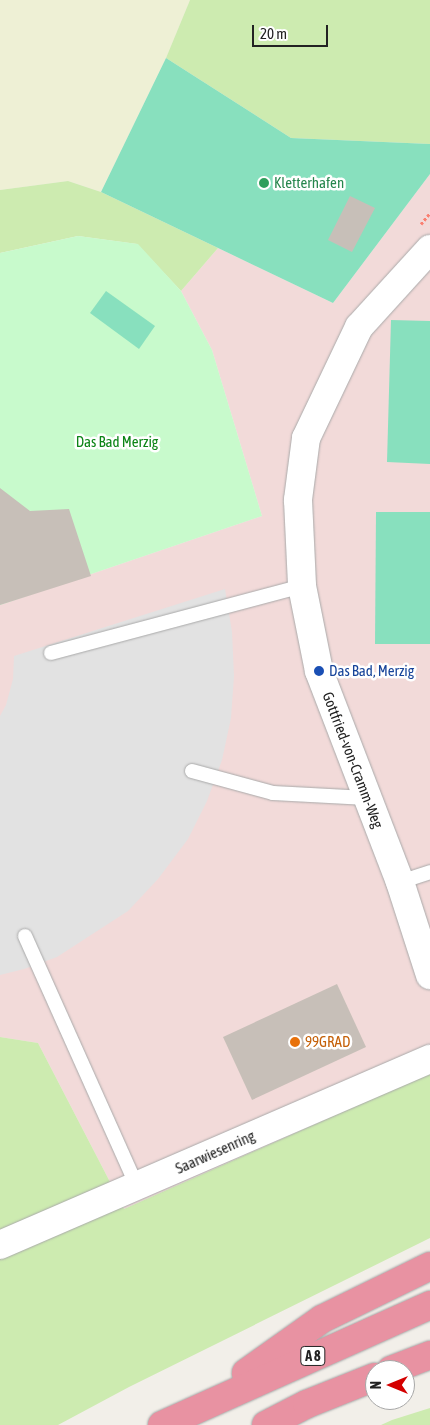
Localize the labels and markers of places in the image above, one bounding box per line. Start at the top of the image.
place label: Kletterhafen [274,174,344,192]
marker: Kletterhafen [258,177,270,189]
place label: Das Bad, Merzig [329,662,414,680]
marker: Das Bad, Merzig [313,665,325,677]
place label: 99GRAD [305,1033,350,1051]
marker: 99GRAD [289,1036,301,1048]

